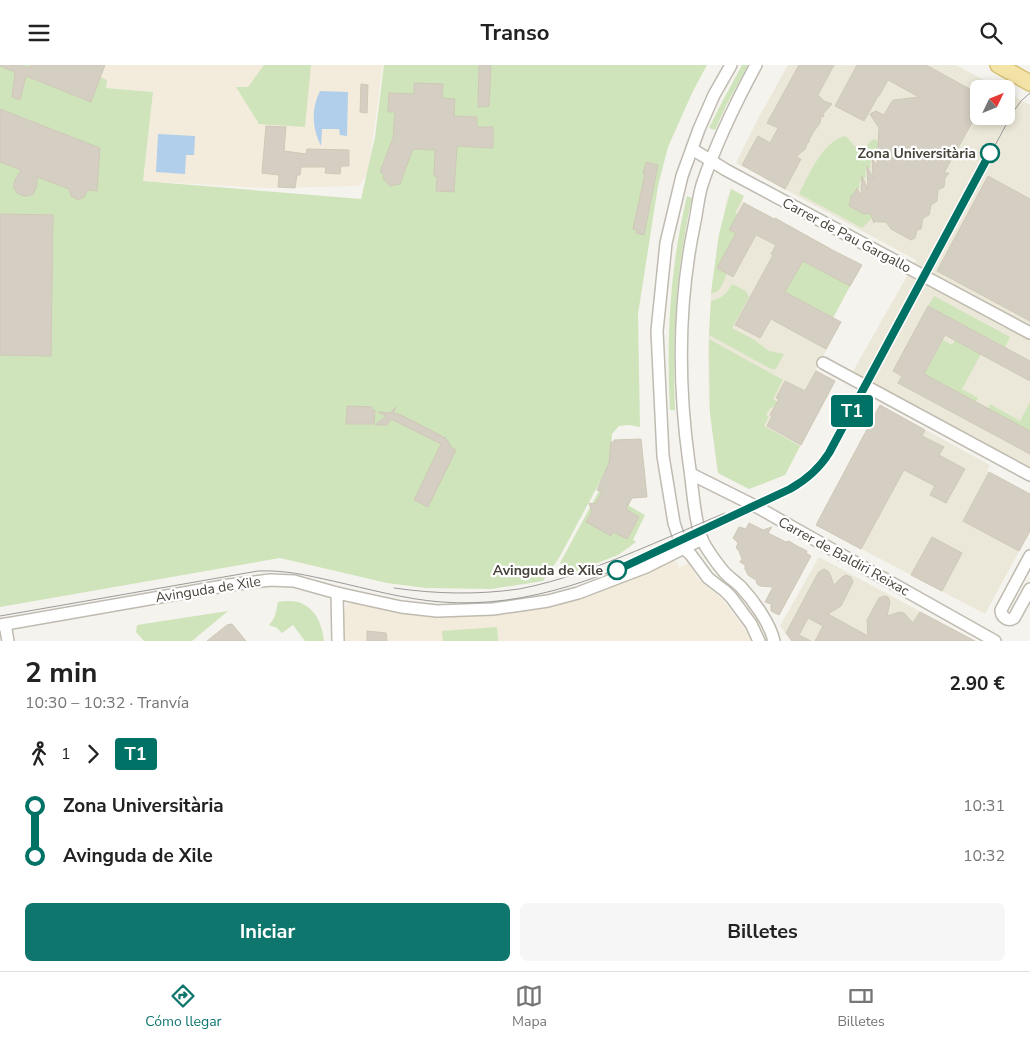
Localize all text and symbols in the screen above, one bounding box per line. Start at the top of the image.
text: Transo [481,18,549,48]
icon: menu [25,19,53,47]
icon: search [977,19,1005,47]
north arrow [970,80,1015,125]
map controls [970,80,1015,125]
marker: Zona Universitària [980,143,1000,163]
place label: Zona Universitària [858,144,976,163]
street label: Carrer de Pau Gargallo [779,193,915,278]
line badge: T1 [830,395,874,427]
text: T1 [841,399,863,423]
street label: Carrer de Baldiri Reixac [775,512,913,601]
marker: Avinguda de Xile [607,560,627,580]
place label: Avinguda de Xile [493,561,603,580]
street label: Avinguda de Xile [154,572,262,607]
text: 2 min [25,654,97,692]
text: 2.90 € [950,671,1005,697]
text: 10:30 – 10:32 · Tranvía [25,692,189,714]
icon: walk [25,740,53,768]
icon: forward [79,740,107,768]
text: T1 [125,742,147,766]
text: 1 [61,743,71,765]
text: Zona Universitària [63,793,224,819]
text: 10:31 [963,795,1005,817]
text: Avinguda de Xile [63,843,213,869]
text: 10:32 [963,845,1005,867]
button: Iniciar [25,903,510,961]
button: Billetes [520,903,1005,961]
tab: Cómo llegar [145,982,222,1031]
tab: Mapa [512,982,547,1031]
tab: Billetes [837,982,885,1031]

